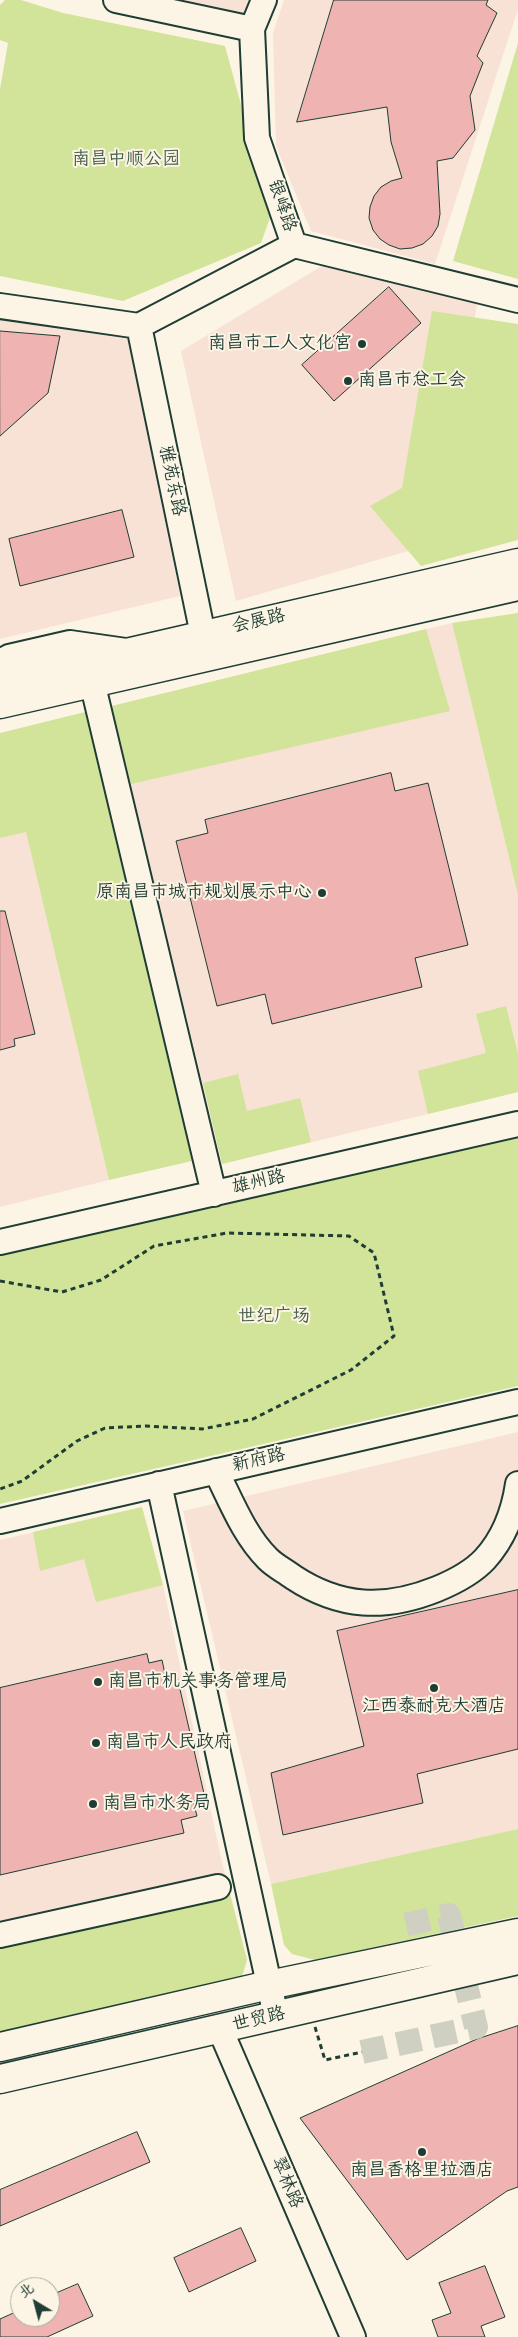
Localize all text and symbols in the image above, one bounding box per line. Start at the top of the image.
park label: 南昌中顺公园 [72,149,180,171]
street label: 银峰路 [262,177,300,235]
place label: 南昌市工人文化宫 [208,333,352,355]
marker: 南昌市工人文化宫 [356,338,368,350]
place label: 南昌市总工会 [358,370,466,392]
marker: 南昌市总工会 [342,375,354,387]
street label: 雅苑东路 [153,444,189,518]
street label: 会展路 [230,605,288,639]
place label: 原南昌市城市规划展示中心 [96,882,312,904]
marker: 原南昌市城市规划展示中心 [316,887,328,899]
street label: 雄州路 [230,1166,288,1200]
park label: 世纪广场 [238,1306,310,1328]
street label: 新府路 [230,1444,288,1478]
place label: 南昌市机关事务管理局 [108,1671,288,1693]
marker: 南昌市机关事务管理局 [92,1676,104,1688]
marker: 江西泰耐克大酒店 [428,1682,440,1694]
place label: 江西泰耐克大酒店 [362,1696,506,1718]
place label: 南昌市人民政府 [106,1732,232,1754]
marker: 南昌市人民政府 [90,1737,102,1749]
place label: 南昌市水务局 [103,1793,211,1815]
marker: 南昌市水务局 [87,1798,99,1810]
street label: 世贸路 [230,2003,288,2037]
marker: 南昌香格里拉酒店 [416,2146,428,2158]
street label: 翠林路 [266,2154,306,2212]
place label: 南昌香格里拉酒店 [350,2160,494,2182]
north arrow [10,2277,60,2327]
text: 北 [16,2279,38,2302]

